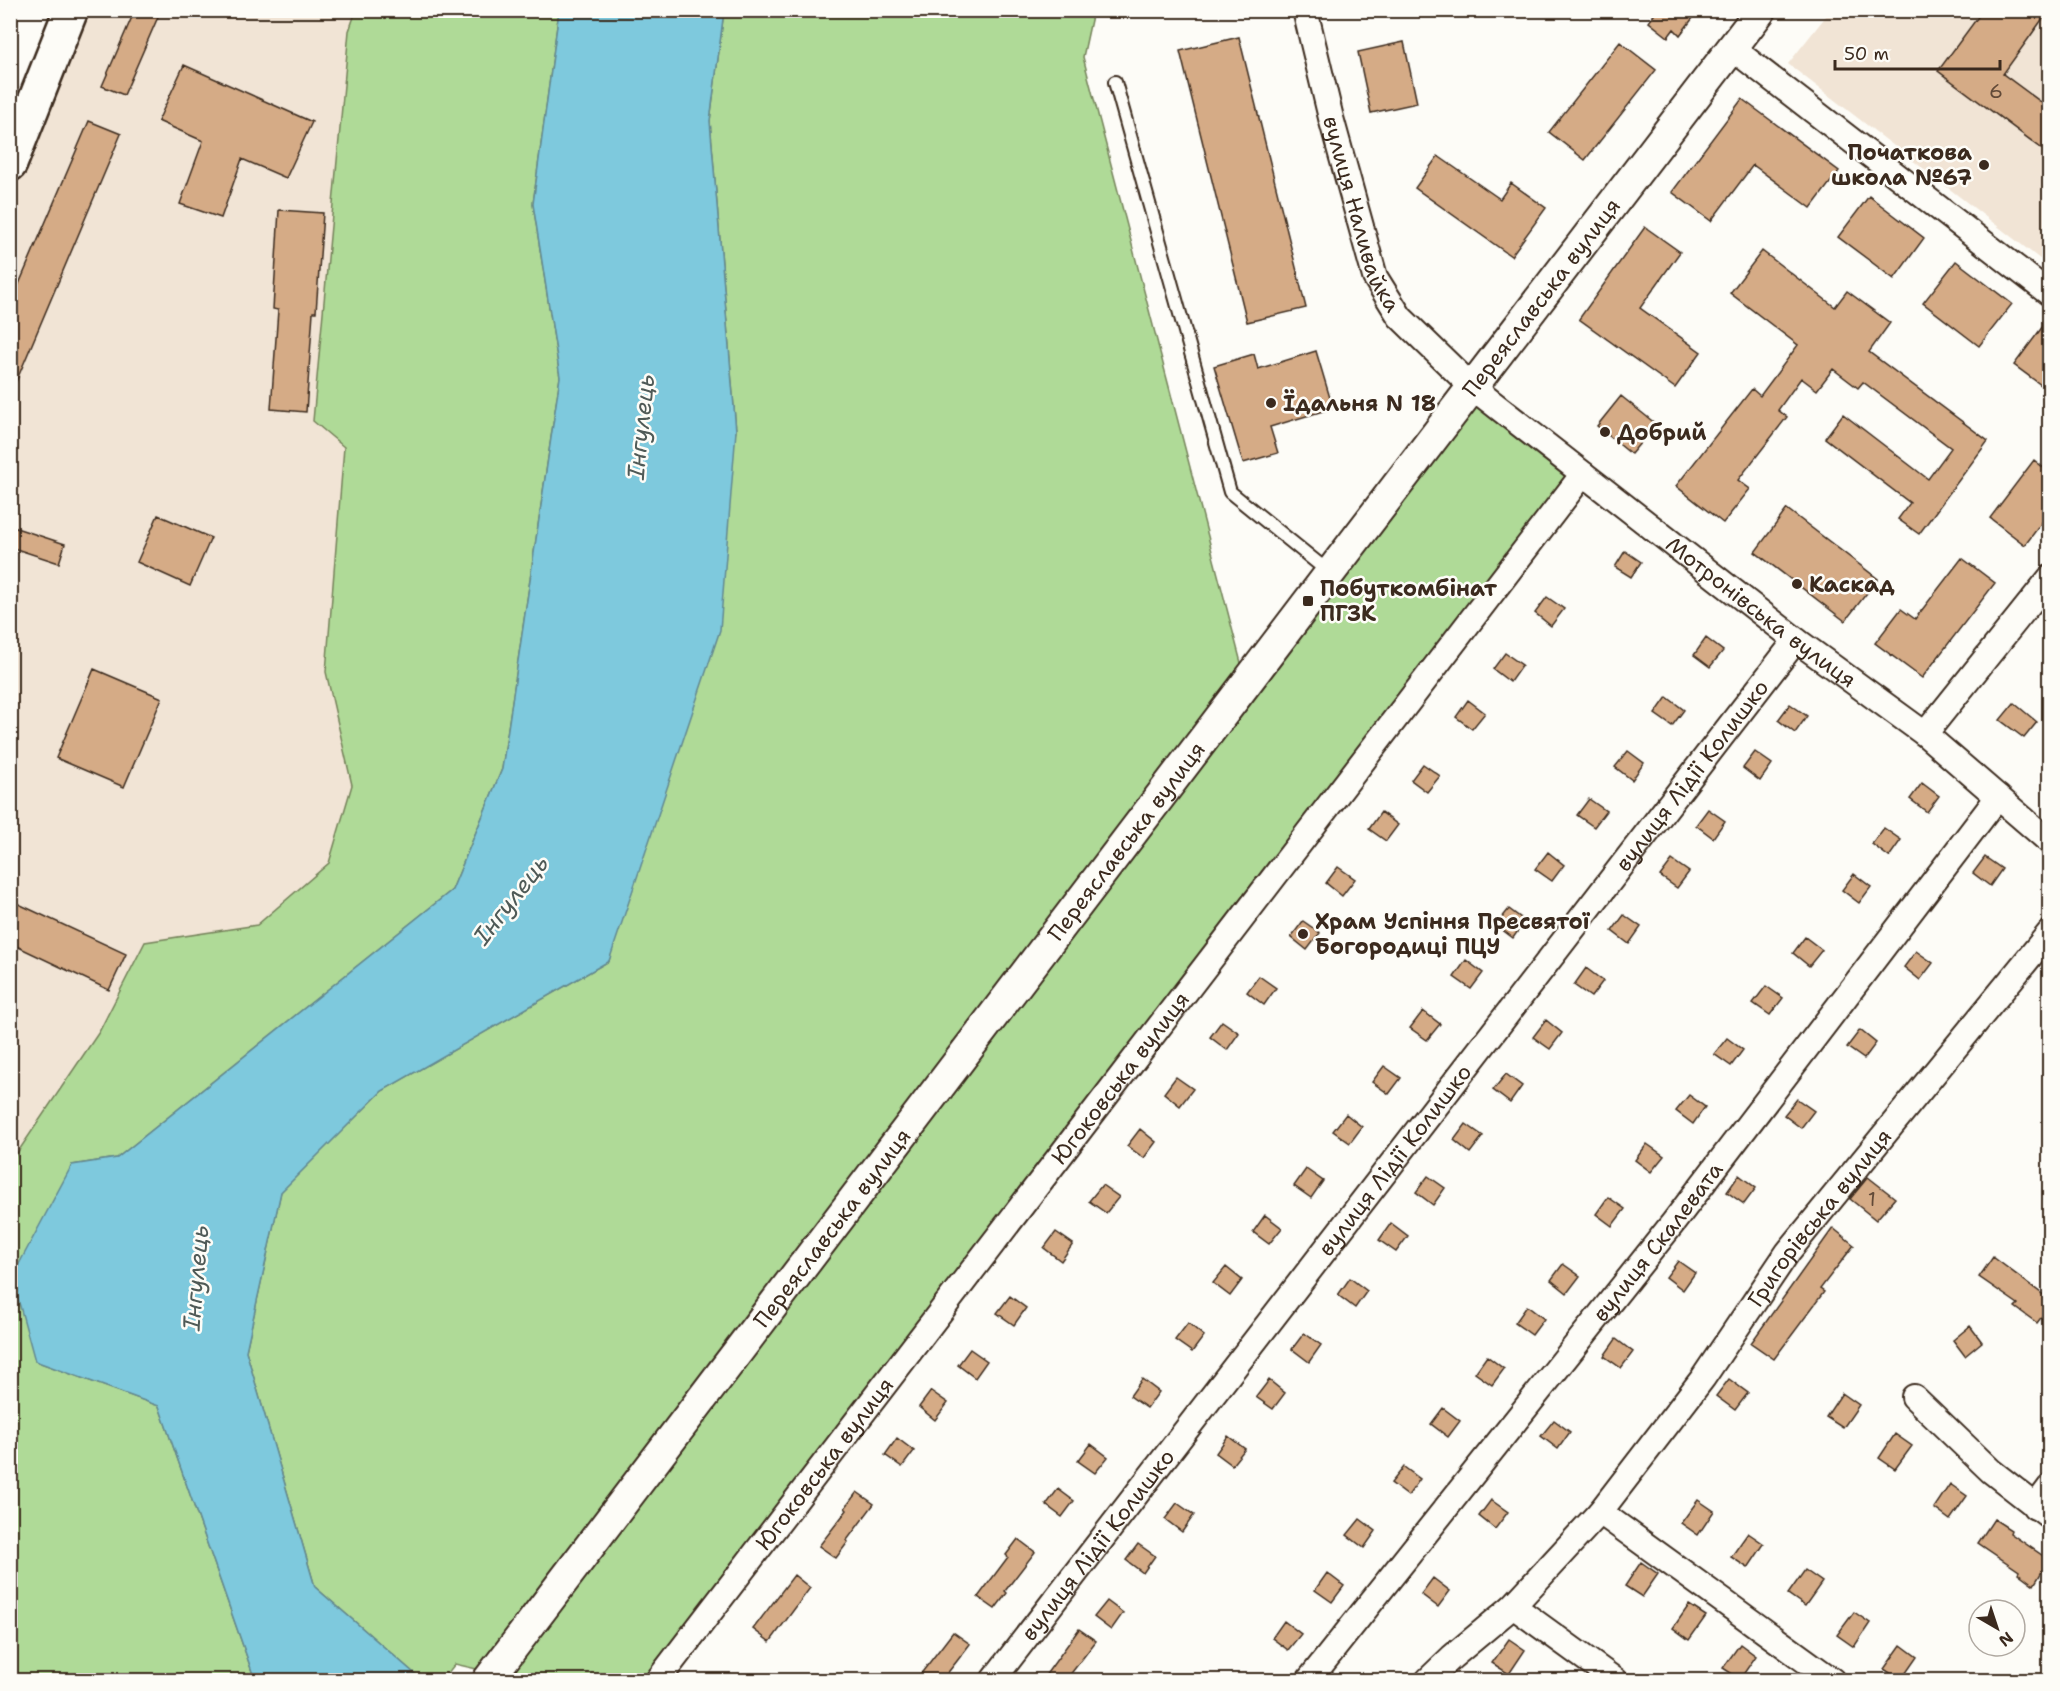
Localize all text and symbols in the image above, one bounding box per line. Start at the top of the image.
scale bar [1835,33,2000,71]
text: 50 m [1844,42,1889,66]
house number: 6 [1989,78,2003,104]
street label: вулиця Наливайка [1316,113,1407,318]
place label: Початкова школа №67 [1831,138,1972,192]
marker: Початкова школа №67 [1977,158,1991,172]
street label: Переяславська вулиця [1456,192,1627,403]
water label: Інгулець [619,373,662,482]
place label: Їдальня N 18 [1283,389,1436,418]
marker: Їдальня N 18 [1264,396,1278,410]
place label: Добрий [1617,418,1706,447]
marker: Добрий [1598,425,1612,439]
street label: Мотронівська вулиця [1660,530,1862,694]
place label: Каскад [1809,570,1895,599]
place label: Побуткомбінат ПГЗК [1320,574,1498,628]
marker: Каскад [1790,577,1804,591]
marker: Побуткомбінат ПГЗК [1301,594,1315,608]
street label: вулиця Лідії Колишко [1609,674,1775,877]
street label: Переяславська вулиця [1041,736,1212,947]
water label: Інгулець [465,849,556,952]
place label: Храм Успіння Пресвятої Богородиці ПЦУ [1315,907,1591,961]
marker: Храм Успіння Пресвятої Богородиці ПЦУ [1296,927,1310,941]
street label: Югоковська вулиця [1045,986,1196,1170]
street label: вулиця Лідії Колишко [1312,1059,1478,1262]
street label: Переяславська вулиця [747,1123,917,1334]
street label: Григорівська вулиця [1741,1123,1898,1313]
street label: вулиця Скалевата [1586,1156,1730,1328]
house number: 1 [1868,1186,1876,1212]
water label: Інгулець [175,1224,217,1333]
street label: Югоковська вулиця [749,1371,900,1556]
street label: вулиця Лідії Колишко [1015,1443,1181,1647]
north arrow [1967,1598,2027,1658]
text: N [1995,1627,2018,1651]

